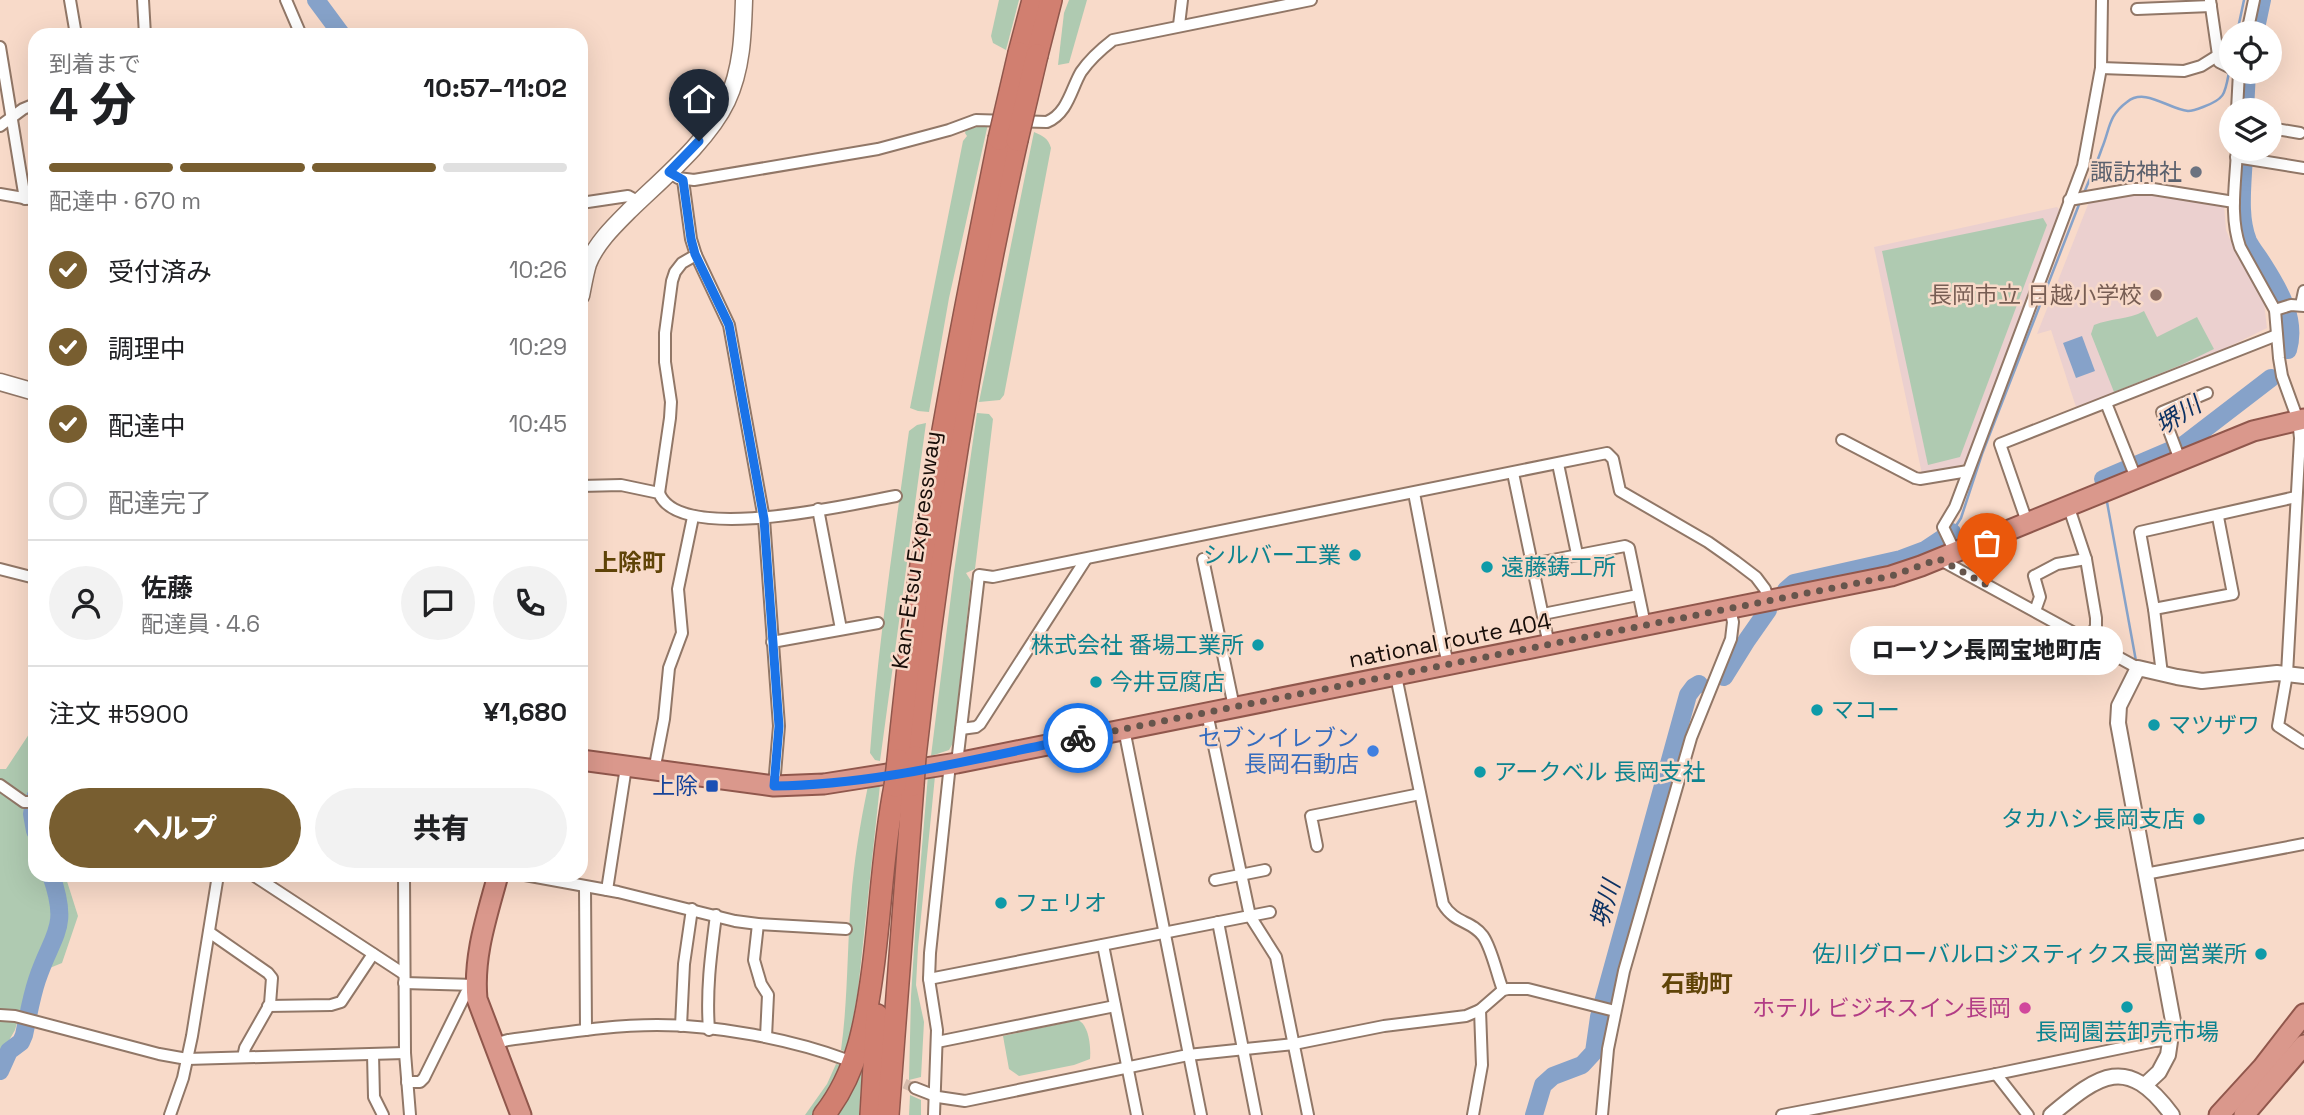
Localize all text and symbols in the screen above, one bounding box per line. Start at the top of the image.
map controls [2219,21,2282,161]
button: locate [2219,21,2282,84]
text: 到着まで [49,49,141,79]
pin [669,69,729,141]
text: 10:57–11:02 [423,71,567,105]
text: 4 分 [49,76,136,134]
icon: home [680,80,718,118]
button: layers [2219,98,2282,161]
place label: 諏訪神社 [2090,157,2182,187]
marker: 諏訪神社 [2188,164,2204,180]
text: 配達中 · 670 m [49,186,201,216]
icon: check [49,251,87,289]
text: 受付済み [108,255,212,289]
text: 10:26 [509,255,567,285]
place label: 長岡市立 日越小学校 [1929,280,2142,310]
marker: 長岡市立 日越小学校 [2148,287,2164,303]
icon: check [49,328,87,366]
text: 調理中 [108,332,186,366]
text: 10:29 [509,332,567,362]
water label: 堺川 [2149,388,2209,441]
icon: check [49,405,87,443]
text: 配達中 [108,409,186,443]
text: 10:45 [509,409,567,439]
street label: Kan-Etsu Expressway [884,429,948,671]
text: 配達完了 [108,486,212,520]
pin [1957,513,2017,585]
icon: bag [1968,524,2006,562]
place label: シルバー工業 [1203,540,1341,570]
district label: 上除町 [594,547,666,578]
marker: シルバー工業 [1347,547,1363,563]
place label: 遠藤鋳工所 [1501,552,1616,582]
marker: 遠藤鋳工所 [1479,559,1495,575]
button: person [49,566,123,640]
button: chat [401,566,475,640]
button: phone [493,566,567,640]
text: 佐藤 [141,571,193,605]
street label: national route 404 [1346,606,1554,674]
text: 配達員 · 4.6 [141,609,260,639]
callout: ローソン長岡宝地町店 [1850,627,2124,676]
place label: 株式会社 番場工業所 [1031,630,1244,660]
text: ローソン長岡宝地町店 [1872,635,2102,665]
marker: 株式会社 番場工業所 [1250,637,1266,653]
place label: 今井豆腐店 [1110,667,1225,697]
marker: 今井豆腐店 [1088,674,1104,690]
text: ¥1,680 [483,695,567,729]
place label: マコー [1831,695,1900,725]
text: 注文 #5900 [49,697,189,731]
marker: マコー [1809,702,1825,718]
courier [1043,703,1113,773]
place label: マツザワ [2168,710,2260,740]
marker: マツザワ [2146,717,2162,733]
icon: bike [1059,719,1097,757]
place label: セブンイレブン 長岡石動店 [1198,723,1359,779]
marker: セブンイレブン 長岡石動店 [1365,743,1381,759]
place label: アークベル 長岡支社 [1494,757,1706,787]
marker: アークベル 長岡支社 [1472,764,1488,780]
place label: 上除 [652,771,698,801]
marker: 上除 [704,778,720,794]
button: ヘルプ [49,788,301,868]
button: 共有 [315,788,567,868]
place label: タカハシ長岡支店 [2001,804,2185,834]
marker: タカハシ長岡支店 [2191,811,2207,827]
water label: 堺川 [1583,874,1627,931]
place label: フェリオ [1015,888,1107,918]
marker: フェリオ [993,895,1009,911]
place label: 佐川グローバルロジスティクス長岡営業所 [1812,939,2247,969]
marker: 佐川グローバルロジスティクス長岡営業所 [2253,946,2269,962]
district label: 石動町 [1661,968,1733,999]
place label: ホテル ビジネスイン長岡 [1752,993,2011,1023]
marker: 長岡園芸卸売市場 [2119,999,2135,1015]
marker: ホテル ビジネスイン長岡 [2017,1000,2033,1016]
place label: 長岡園芸卸売市場 [2035,1017,2219,1047]

